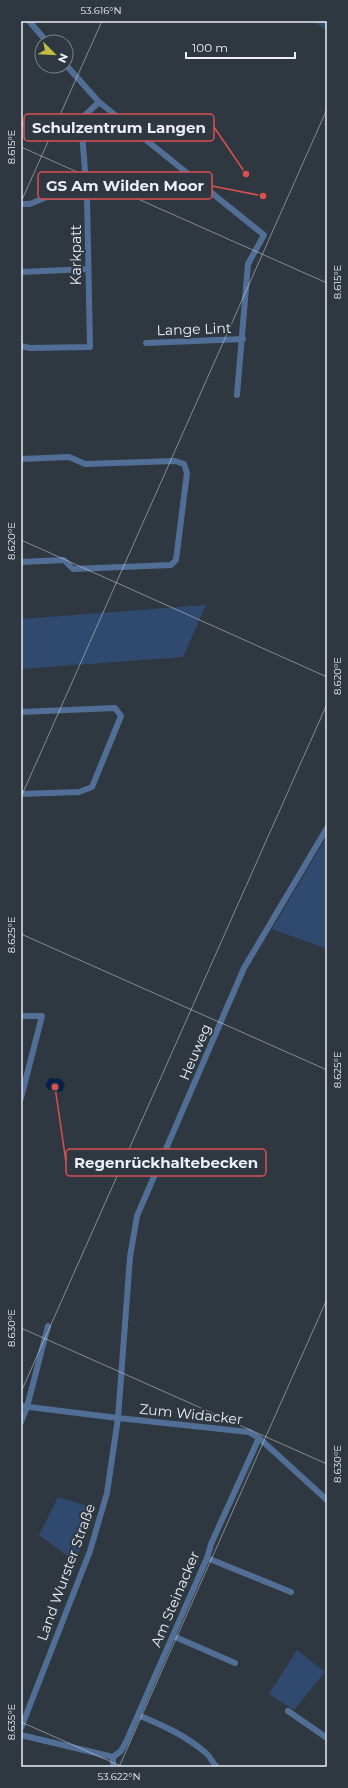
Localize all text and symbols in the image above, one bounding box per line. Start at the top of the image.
text: 53.616°N [80,4,122,17]
north arrow [34,34,74,74]
scale bar [186,34,295,60]
text: 100 m [192,40,228,55]
text: N [55,51,71,65]
callout: Schulzentrum Langen [24,114,214,141]
text: Schulzentrum Langen [32,118,206,137]
text: 8.615°E [5,129,18,164]
callout: GS Am Wilden Moor [38,172,212,199]
text: GS Am Wilden Moor [46,176,205,195]
street label: Karkpatt [67,224,85,285]
text: 8.615°E [331,264,344,299]
street label: Lange Lint [156,319,232,339]
text: 8.620°E [5,522,18,560]
text: 8.620°E [331,657,344,695]
text: 8.625°E [5,916,18,953]
street label: Heuweg [175,1021,215,1083]
text: 8.625°E [331,1051,344,1088]
callout: Regenrückhaltebecken [66,1149,266,1176]
text: Regenrückhaltebecken [74,1153,258,1172]
text: 8.630°E [5,1309,18,1347]
street label: Zum Widacker [138,1400,244,1428]
text: 8.630°E [331,1445,344,1483]
street label: Land Wurster Straße [33,1501,99,1643]
street label: Am Steinacker [147,1548,203,1650]
text: 8.635°E [5,1703,18,1740]
text: 53.622°N [97,1770,141,1783]

